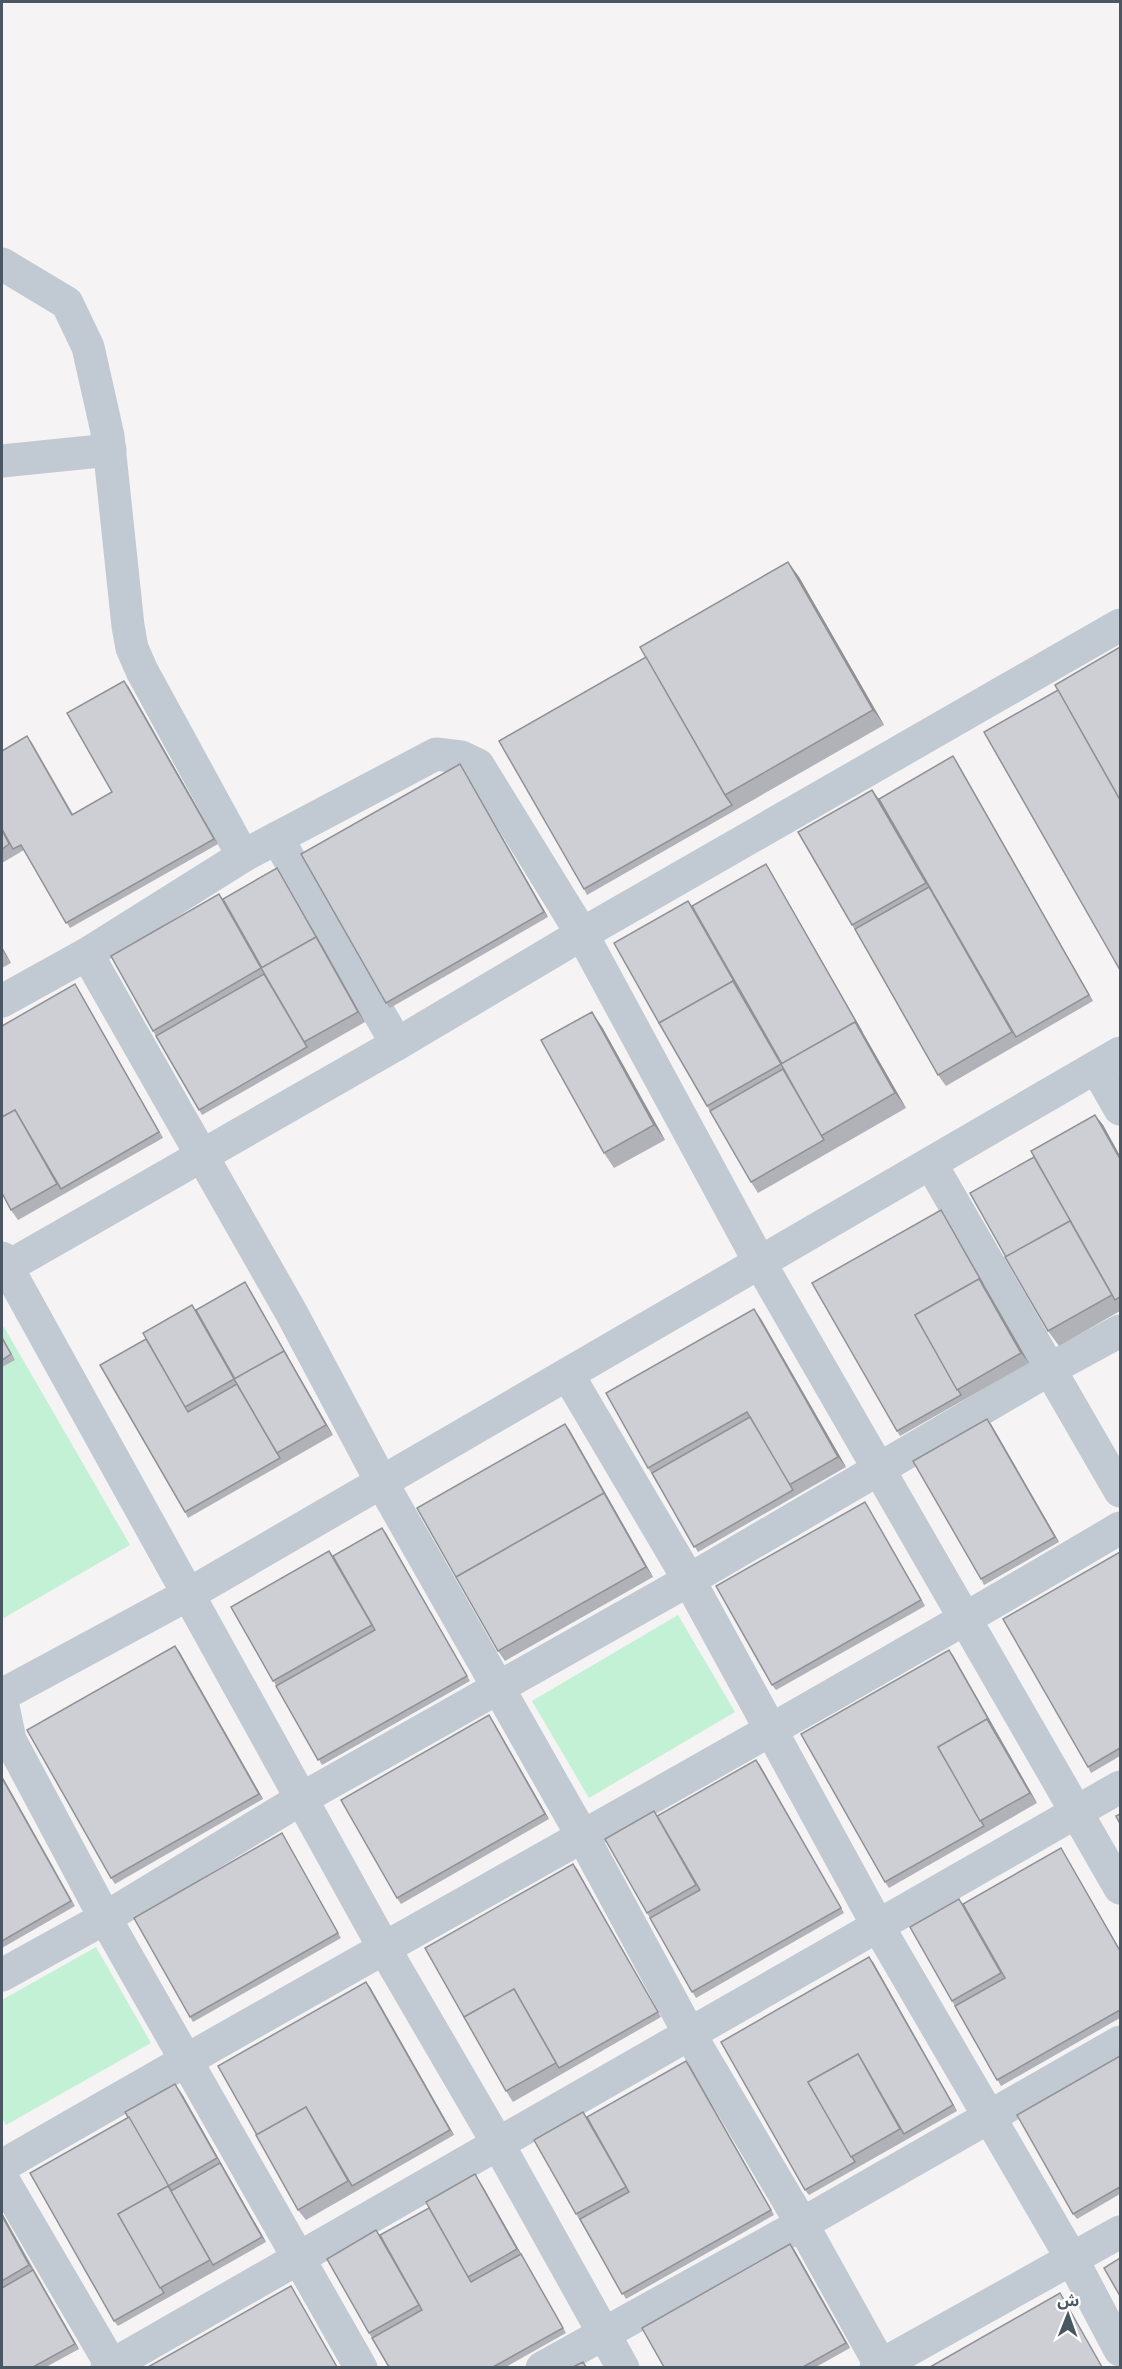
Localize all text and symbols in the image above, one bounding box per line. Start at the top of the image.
north arrow [1038,2285,1098,2345]
text: ش [1057,2290,1079,2310]

